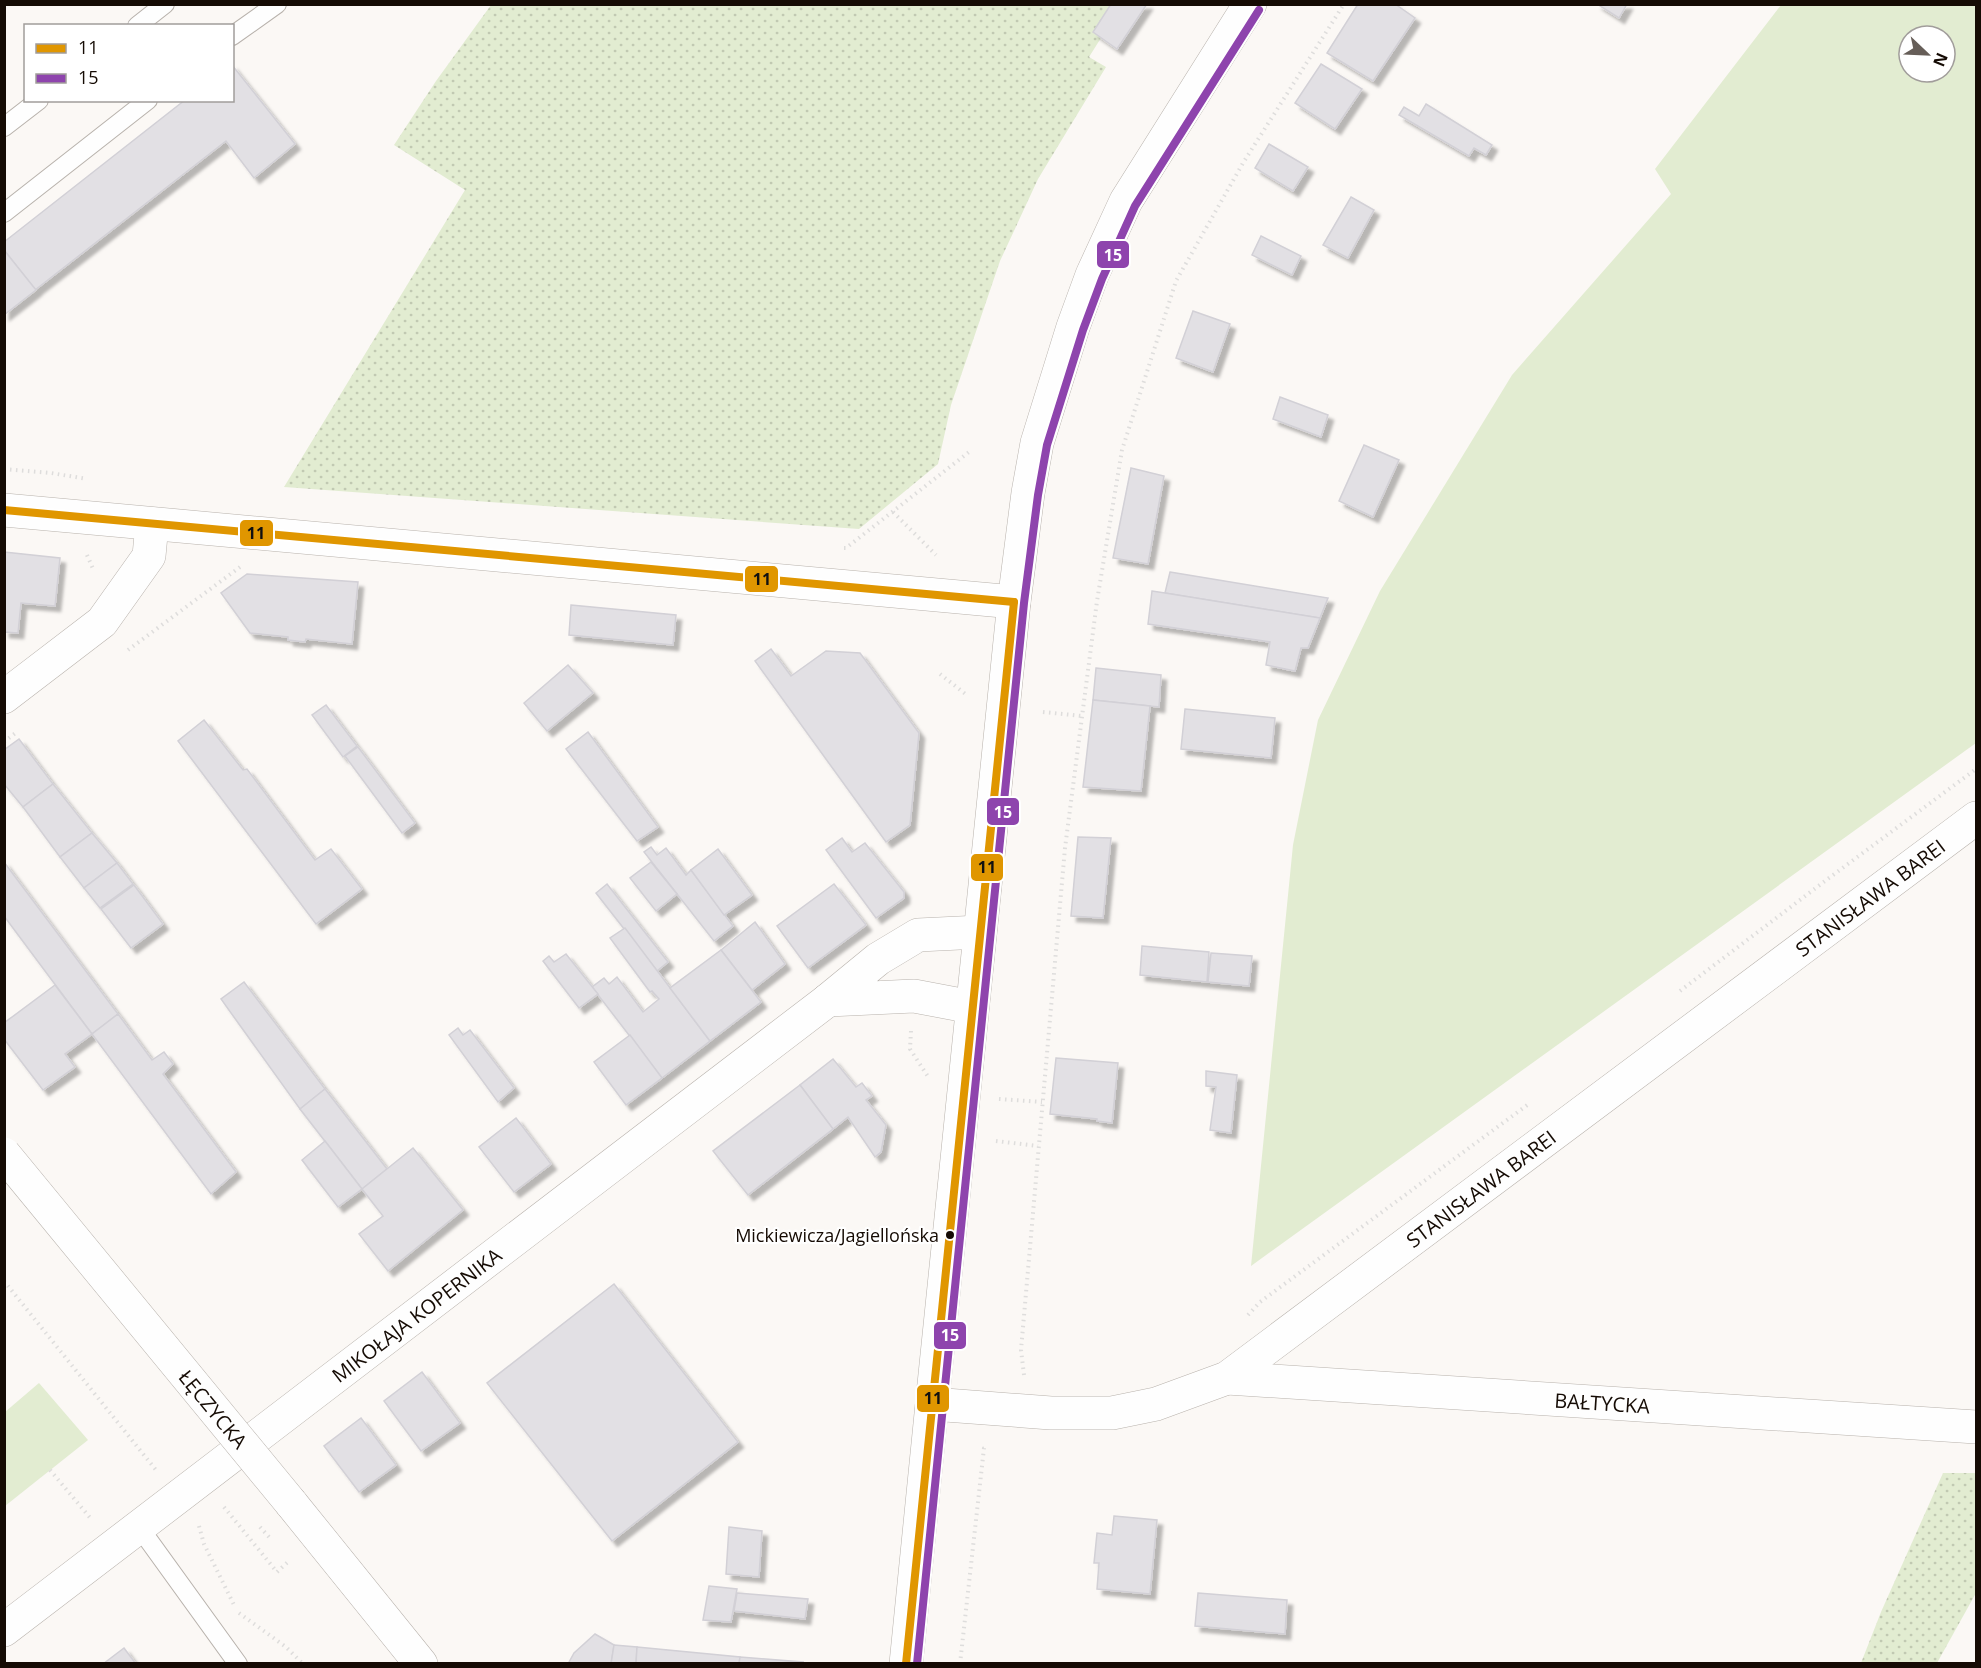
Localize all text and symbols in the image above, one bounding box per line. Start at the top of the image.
legend [24,24,234,102]
north arrow [1897,24,1957,84]
text: 11 [78,35,99,59]
text: N [1928,50,1953,70]
text: 15 [78,65,99,89]
line badge: 15 [1096,240,1130,269]
text: 15 [1104,244,1122,266]
line badge: 11 [239,519,274,547]
text: 11 [247,522,265,544]
line badge: 11 [744,565,779,593]
text: 11 [753,568,771,590]
line badge: 15 [986,797,1020,826]
text: 15 [994,801,1012,823]
street label: STANISŁAWA BAREI [1790,832,1950,962]
line badge: 11 [970,853,1004,882]
text: 11 [978,856,996,878]
street label: STANISŁAWA BAREI [1400,1123,1561,1253]
place label: Mickiewicza/Jagiellońska [735,1223,939,1247]
marker: Mickiewicza/Jagiellońska [944,1229,956,1241]
street label: MIKOŁAJA KOPERNIKA [326,1241,507,1388]
line badge: 15 [933,1321,967,1350]
text: 15 [941,1324,959,1346]
street label: ŁĘCZYCKA [173,1364,254,1454]
line badge: 11 [916,1384,950,1413]
street label: BAŁTYCKA [1554,1386,1651,1419]
text: 11 [924,1387,942,1409]

